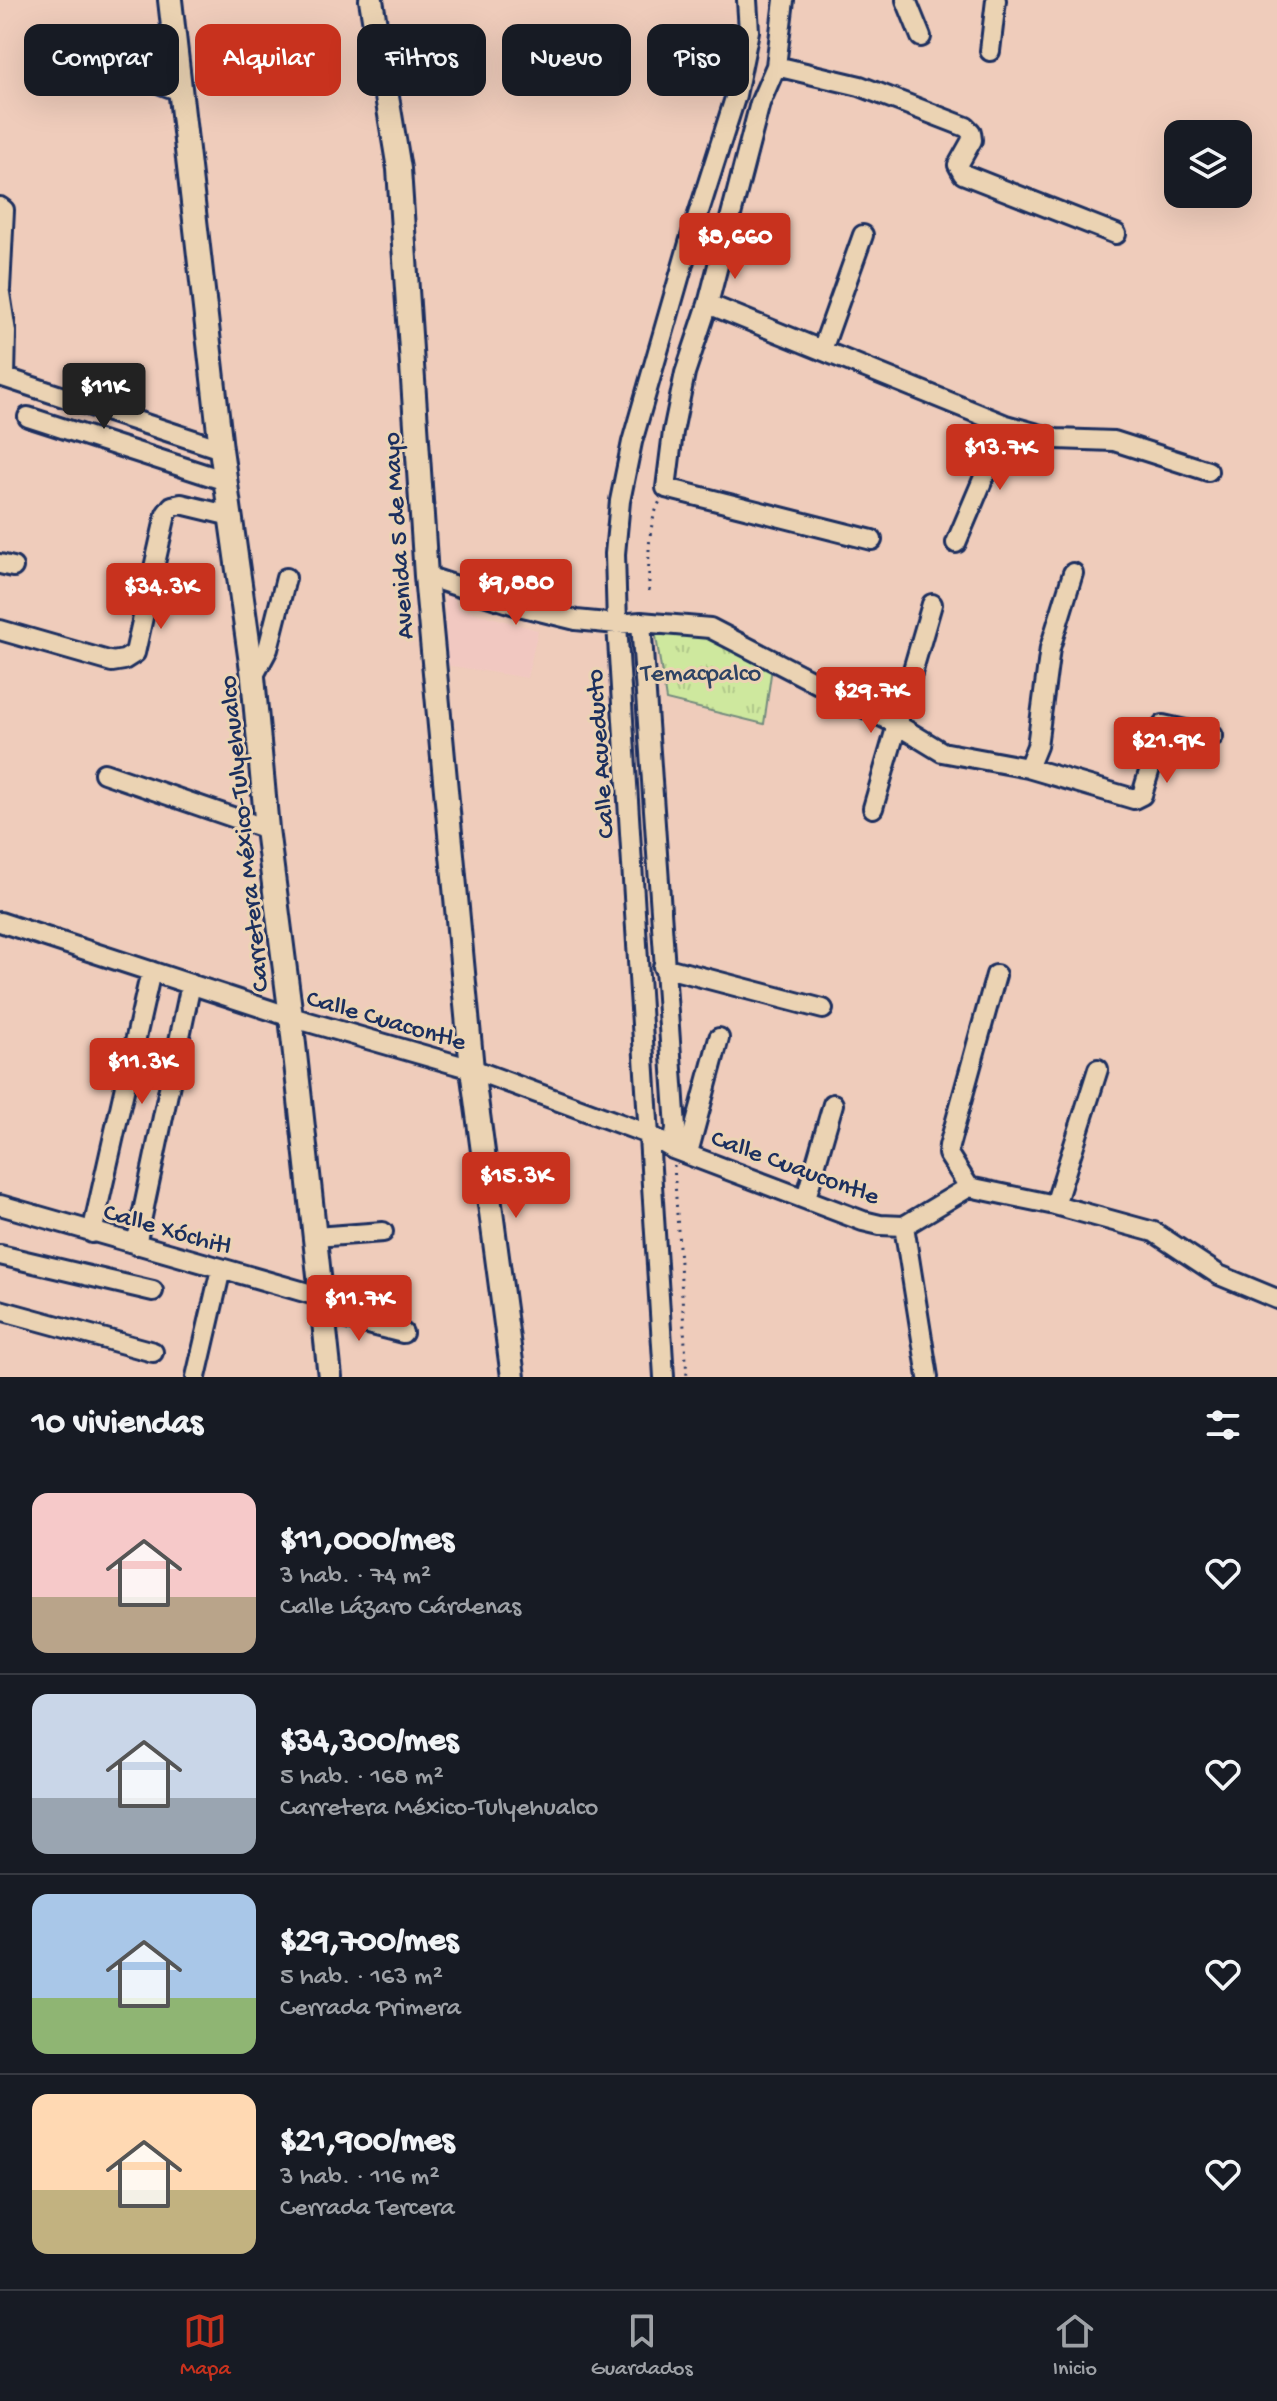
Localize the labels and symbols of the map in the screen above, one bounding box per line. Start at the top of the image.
pin: $8,660 [670,213,800,281]
pin: $11K [57,363,151,431]
pin: $13.7K [935,424,1065,492]
street label: Avenida 5 de Mayo [378,431,423,640]
pin: $9,880 [451,559,581,627]
pin: $34.3K [96,563,226,631]
park label: Temacpalco [639,660,761,691]
pin: $29.7K [806,667,936,735]
street label: Calle Acueducto [581,668,624,839]
street label: Carretera México-Tulyehualco [214,674,279,993]
pin: $21.9K [1102,717,1232,785]
street label: Calle Cuacontle [302,985,470,1060]
pin: $11.3K [77,1038,207,1106]
street label: Calle Cuaucontle [706,1124,883,1214]
pin: $15.3K [451,1152,581,1220]
street label: Calle Xóchitl [99,1198,234,1264]
pin: $11.7K [294,1275,424,1343]

